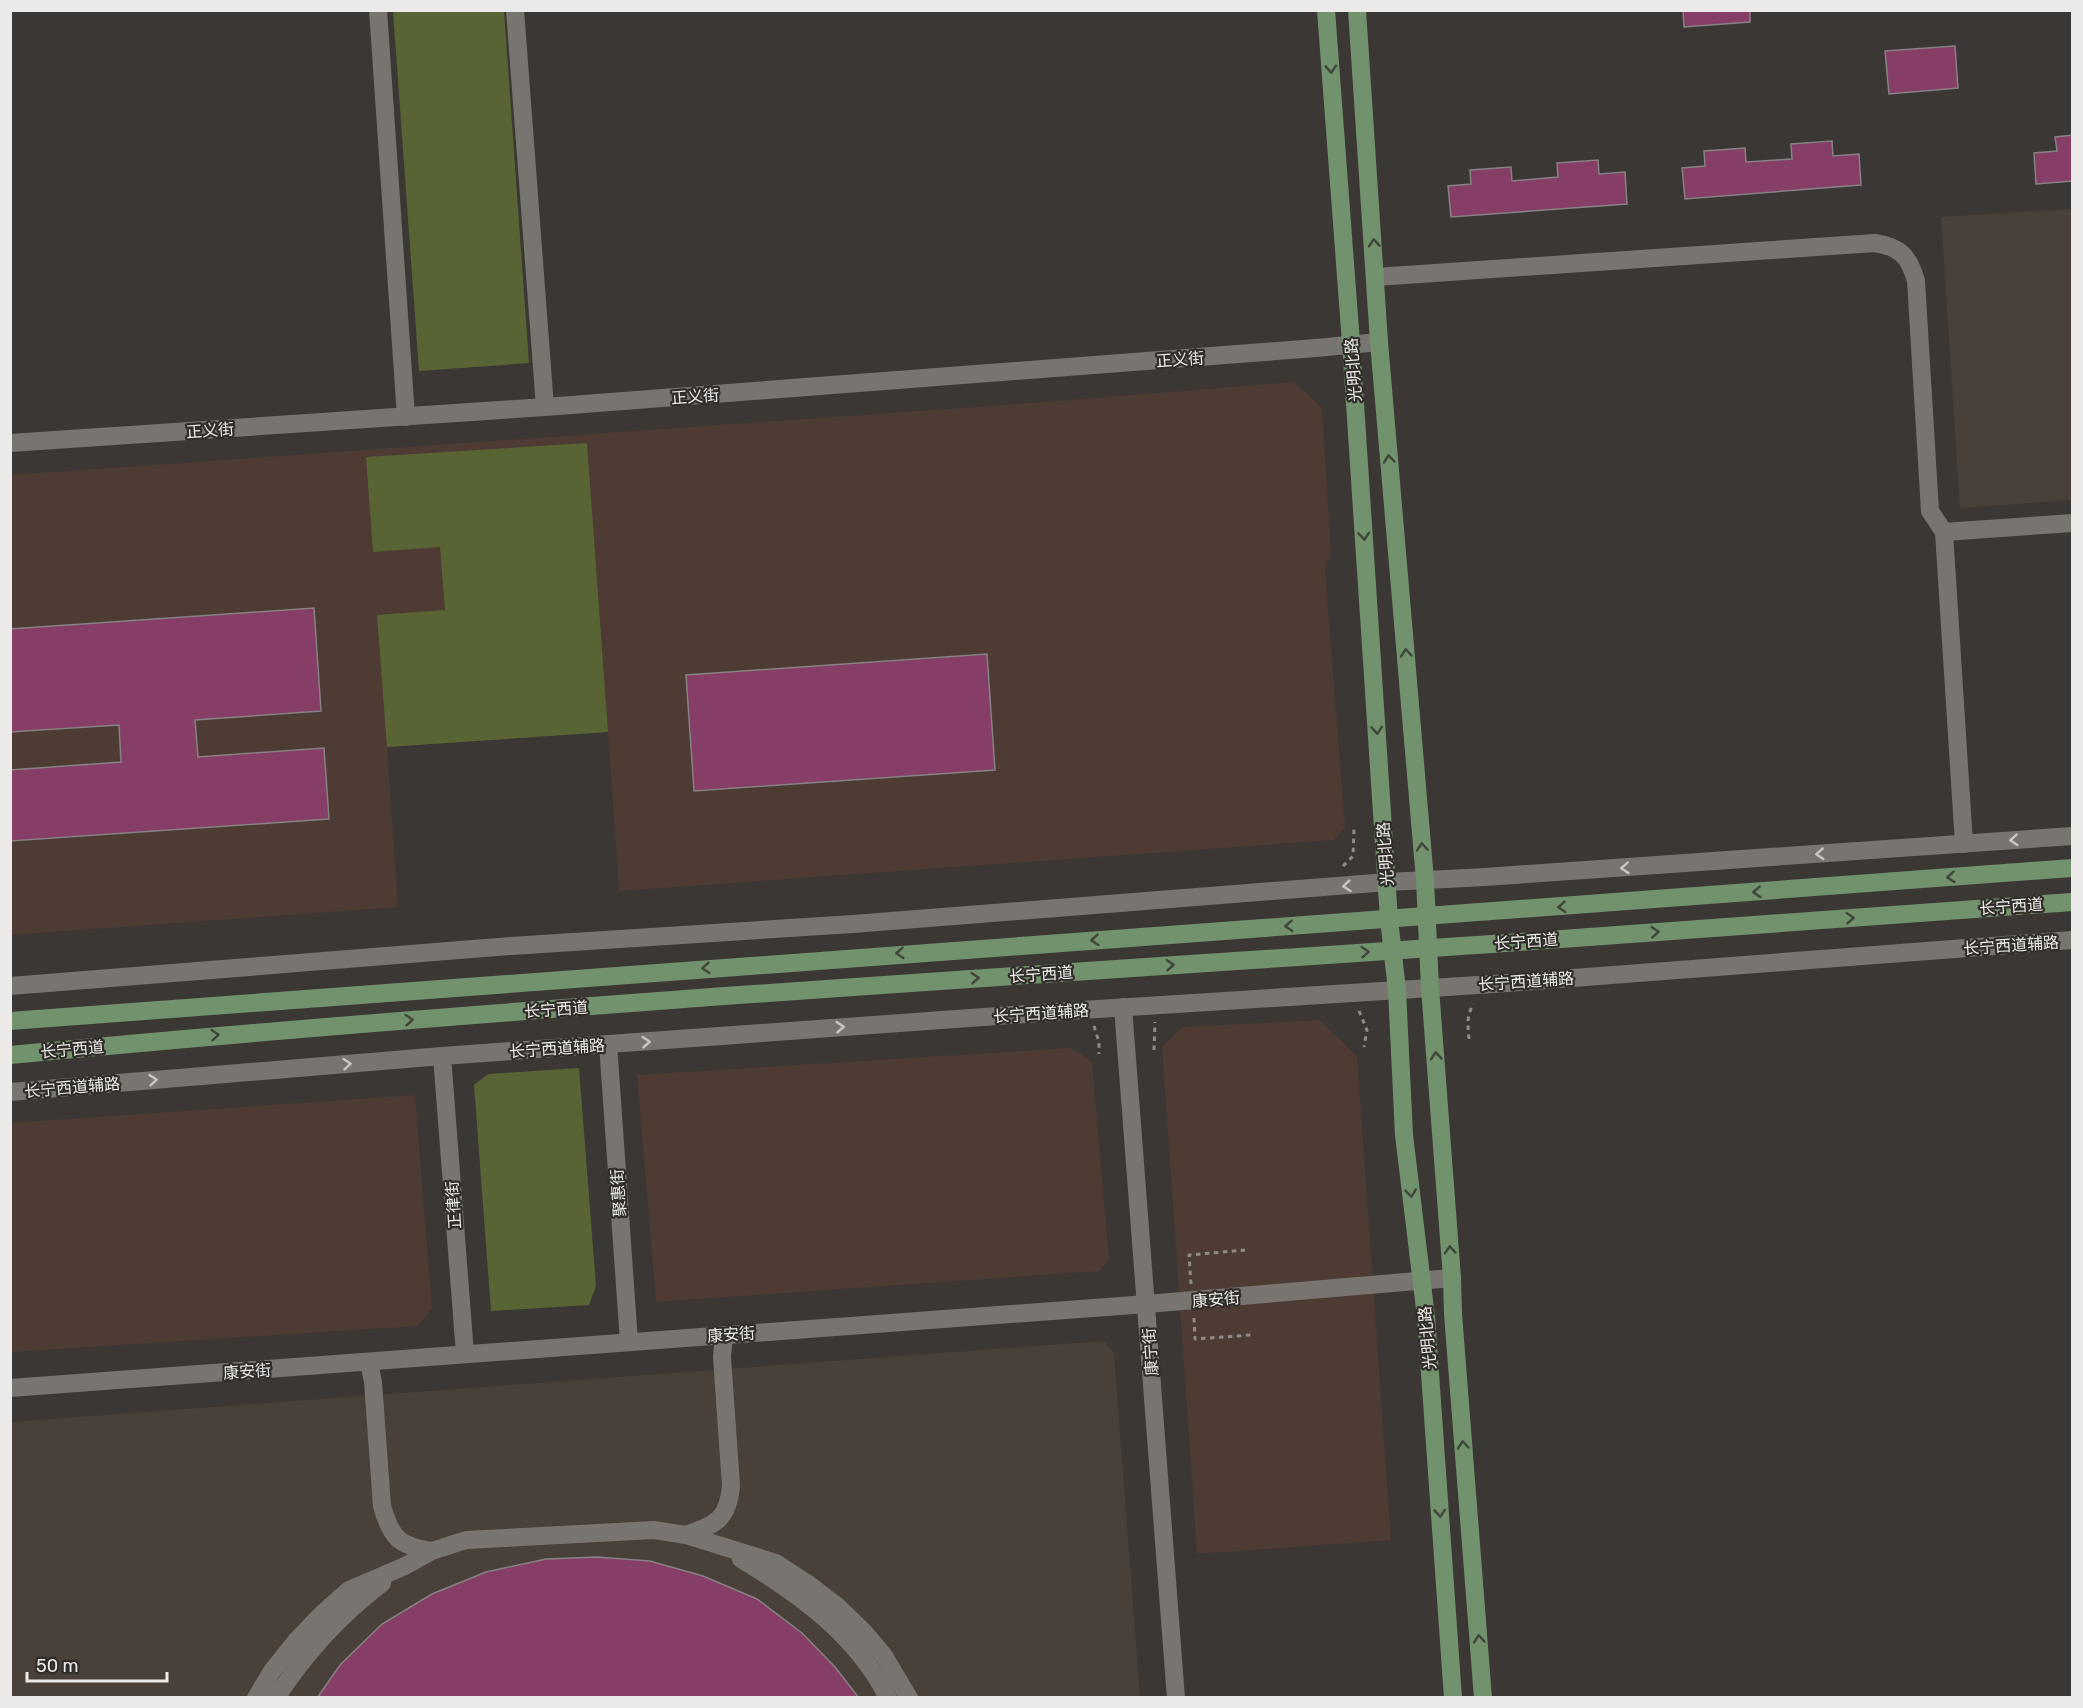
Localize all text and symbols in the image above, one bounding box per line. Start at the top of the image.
one-way arrow [1324,64,1337,73]
one-way arrow [1368,239,1381,248]
street label: 光明北路 [1342,337,1365,403]
street label: 正义街 [1155,348,1205,371]
street label: 正义街 [670,385,720,408]
street label: 正义街 [185,419,235,442]
one-way arrow [1383,454,1396,463]
one-way arrow [1357,531,1370,540]
one-way arrow [1400,648,1413,657]
one-way arrow [1370,726,1383,735]
street label: 光明北路 [1374,821,1397,887]
one-way arrow [2010,833,2019,846]
one-way arrow [1416,843,1429,852]
one-way arrow [1815,847,1824,860]
one-way arrow [1621,861,1630,874]
one-way arrow [1947,871,1956,884]
one-way arrow [1342,879,1351,892]
one-way arrow [1752,885,1761,898]
street label: 长宁西道 [1978,895,2044,918]
one-way arrow [1558,900,1567,913]
one-way arrow [1845,912,1854,925]
one-way arrow [1285,919,1294,932]
one-way arrow [1651,926,1660,939]
street label: 长宁西道 [1493,930,1559,953]
one-way arrow [1090,933,1099,946]
street label: 长宁西道辅路 [1962,933,2060,958]
one-way arrow [1360,945,1369,958]
one-way arrow [896,946,905,959]
one-way arrow [1165,959,1175,972]
one-way arrow [701,961,710,974]
street label: 长宁西道 [1008,963,1074,986]
street label: 长宁西道辅路 [1477,969,1575,994]
one-way arrow [971,972,980,985]
street label: 长宁西道 [523,998,589,1021]
street label: 长宁西道辅路 [992,1001,1090,1026]
one-way arrow [405,1013,414,1026]
one-way arrow [836,1021,845,1034]
one-way arrow [211,1029,220,1042]
one-way arrow [642,1035,651,1048]
street label: 长宁西道辅路 [508,1036,606,1061]
street label: 长宁西道 [39,1037,105,1062]
one-way arrow [1430,1051,1443,1060]
one-way arrow [342,1058,351,1071]
street label: 长宁西道辅路 [23,1074,121,1101]
one-way arrow [148,1074,157,1087]
street label: 聚惠街 [607,1168,630,1218]
street label: 正律街 [442,1180,465,1230]
one-way arrow [1404,1189,1417,1198]
one-way arrow [1444,1246,1457,1255]
street label: 康安街 [1191,1288,1241,1311]
street label: 光明北路 [1415,1305,1440,1371]
street label: 康安街 [706,1323,756,1346]
street label: 康宁街 [1139,1327,1162,1377]
street label: 康安街 [222,1360,272,1383]
one-way arrow [1457,1440,1470,1449]
one-way arrow [1433,1508,1446,1517]
one-way arrow [1473,1635,1486,1644]
scale bar [27,1645,166,1683]
text: 50 m [36,1655,79,1677]

